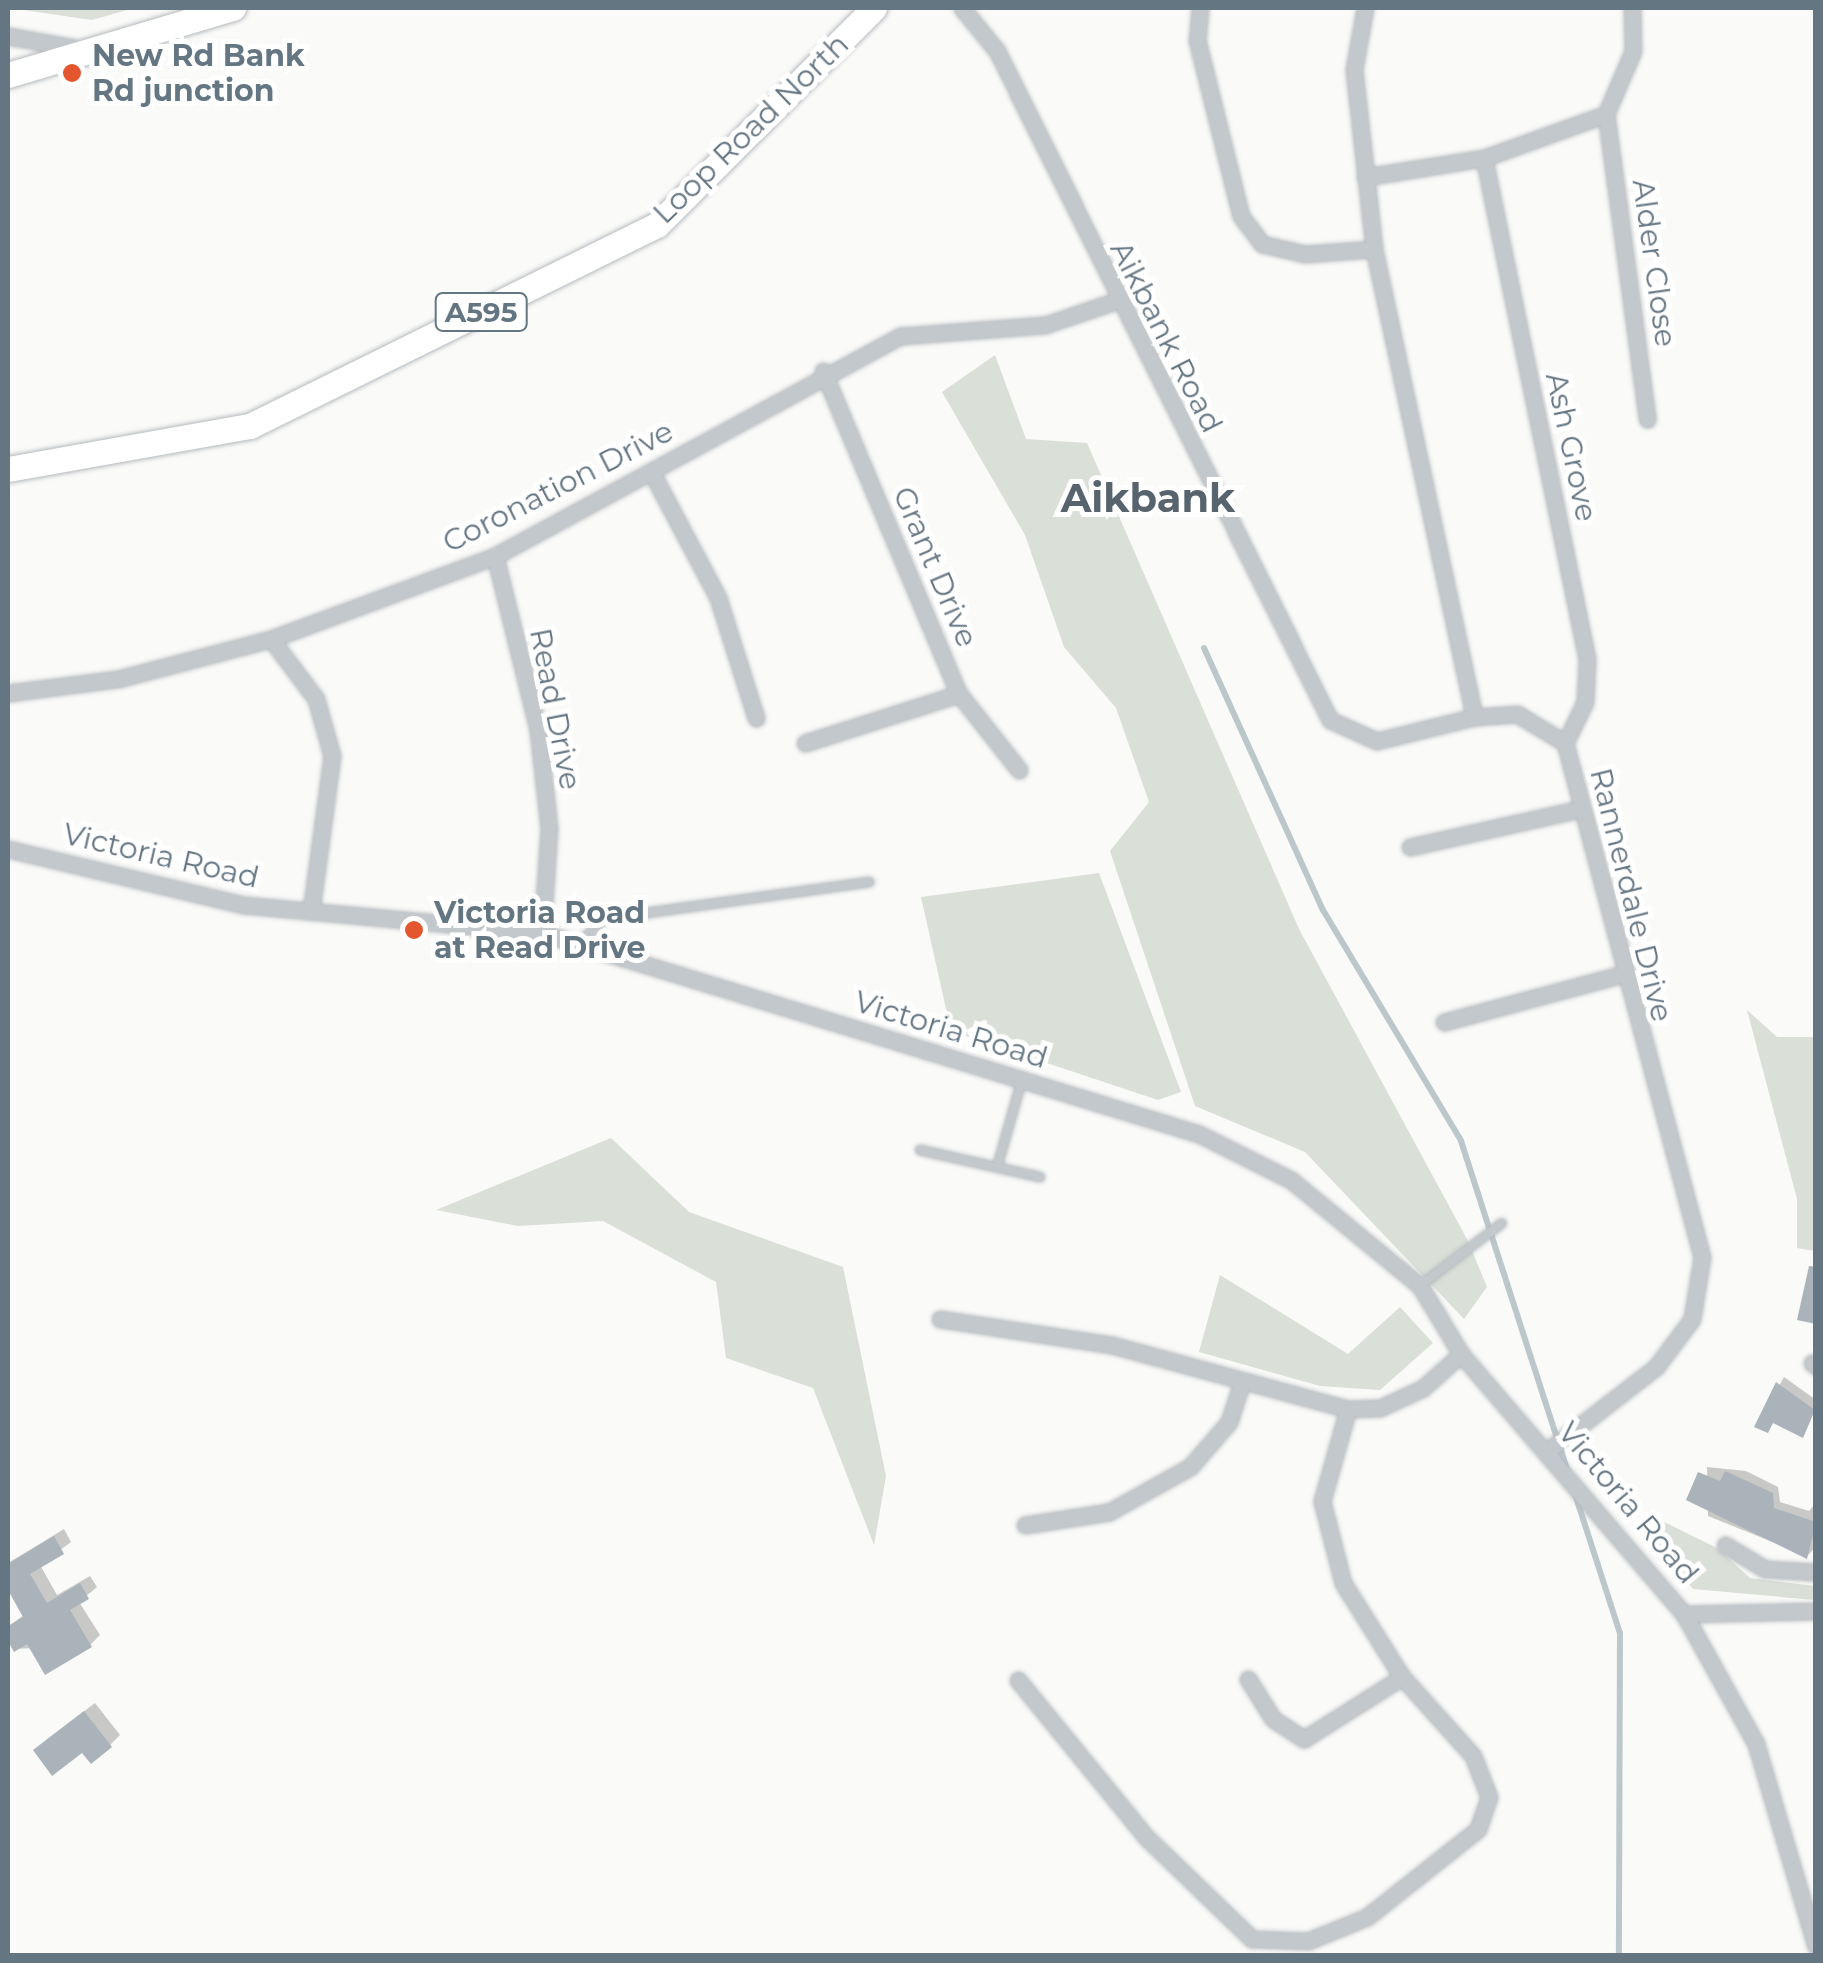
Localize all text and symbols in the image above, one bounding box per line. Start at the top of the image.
street label: Loop Road North [646,27,856,231]
place label: New Rd Bank Rd junction [92,38,305,108]
marker: New Rd Bank Rd junction [61,62,83,84]
street label: Alder Close [1624,177,1684,349]
street label: Aikbank Road [1102,235,1230,439]
road number: A595 [434,289,528,335]
street label: Ash Grove [1538,369,1604,525]
street label: Coronation Drive [437,413,679,561]
district label: Aikbank [1061,474,1235,522]
street label: Grant Drive [885,481,985,653]
street label: Read Drive [522,625,588,793]
street label: Rannerdale Drive [1582,764,1680,1026]
street label: Victoria Road [60,816,262,896]
place label: Victoria Road at Read Drive [434,895,646,966]
marker: Victoria Road at Read Drive [403,919,425,941]
street label: Victoria Road [850,984,1052,1076]
street label: Victoria Road [1550,1415,1706,1591]

